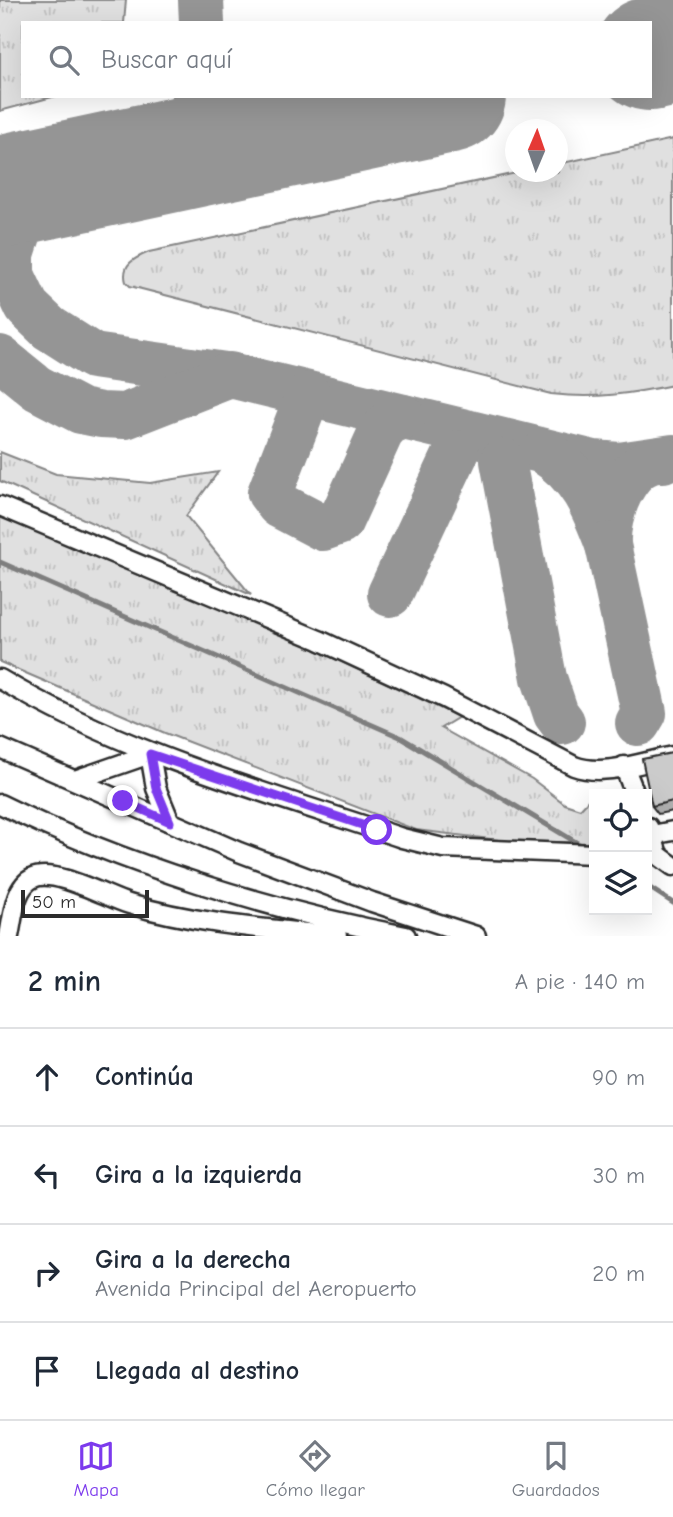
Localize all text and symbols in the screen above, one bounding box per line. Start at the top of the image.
search box [21,21,652,98]
icon: search [45,41,83,79]
text: Buscar aquí [101,45,232,75]
north arrow [505,119,568,182]
route end [107,785,138,816]
map controls [589,789,652,915]
button: locate [589,789,652,852]
route start [361,814,392,845]
button: layers [589,852,652,915]
scale bar [21,887,149,919]
text: 50 m [32,891,76,913]
text: 2 min [28,964,101,999]
text: A pie · 140 m [515,968,645,995]
icon: ahead [28,1058,66,1096]
text: Continúa [95,1062,194,1092]
text: 90 m [592,1064,645,1091]
icon: left [28,1156,66,1194]
text: Gira a la izquierda [95,1160,302,1190]
text: 30 m [593,1162,645,1189]
text: Gira a la derecha [95,1245,291,1275]
icon: right [28,1254,66,1292]
text: 20 m [592,1260,645,1287]
text: Avenida Principal del Aeropuerto [95,1275,417,1302]
icon: arrive [28,1352,66,1390]
text: Llegada al destino [95,1356,299,1386]
tab: Mapa [73,1437,119,1501]
tab: Cómo llegar [266,1437,365,1501]
tab: Guardados [512,1437,600,1501]

